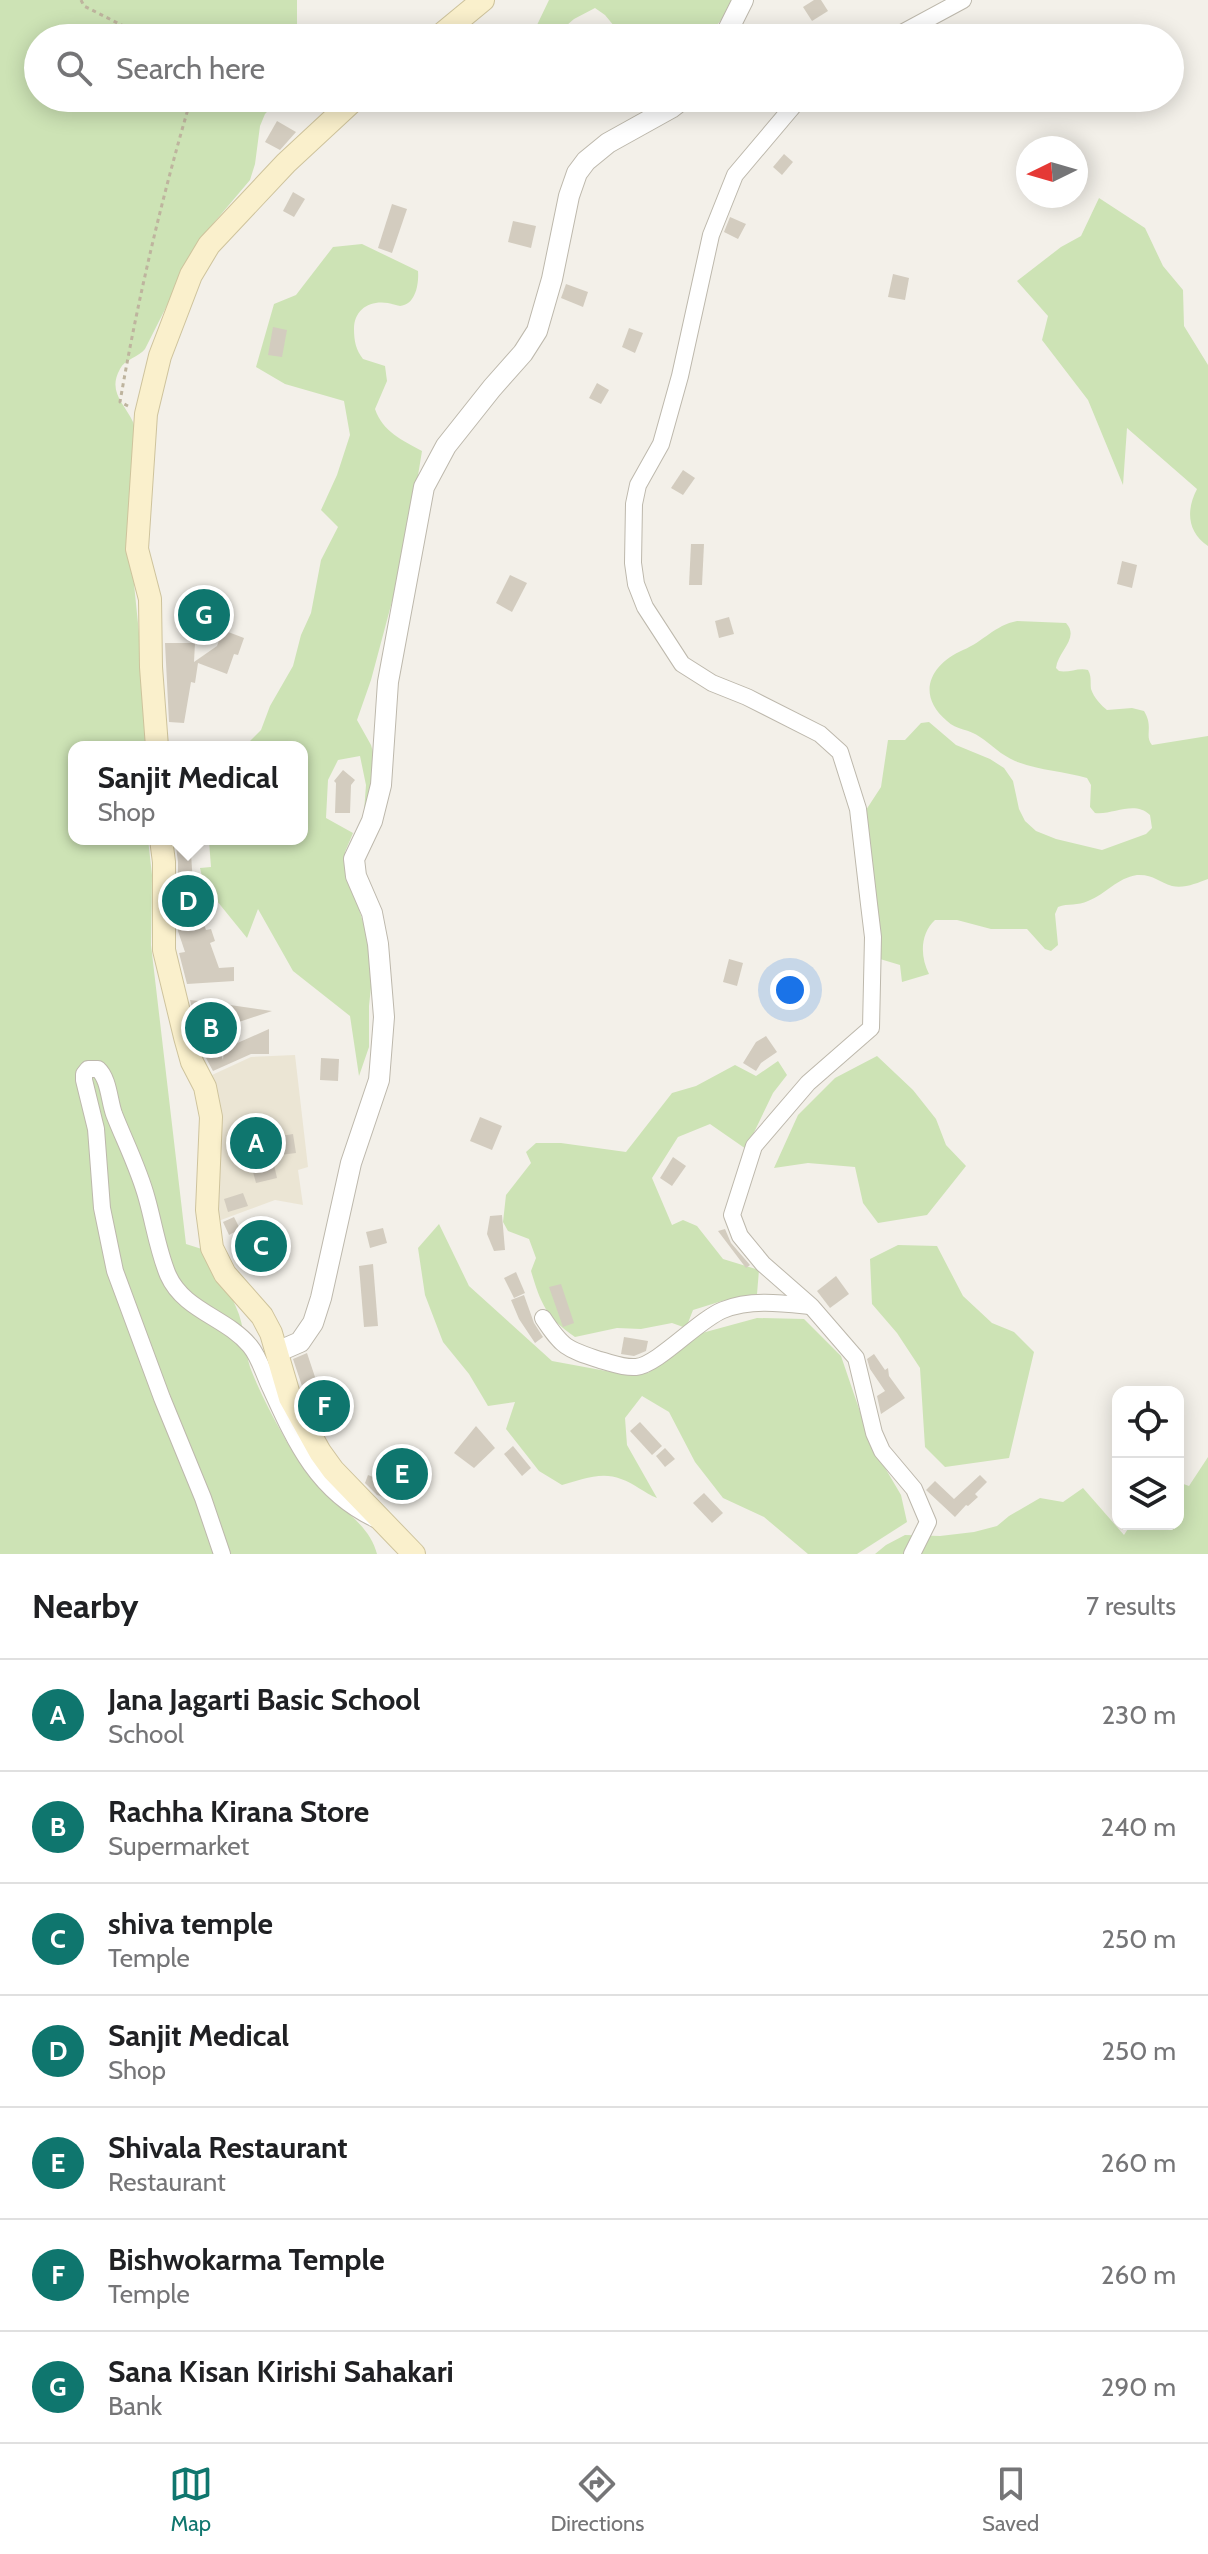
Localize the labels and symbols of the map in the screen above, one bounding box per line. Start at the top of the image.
north arrow [1016,136,1088,208]
pin: G [178,585,230,645]
pin: D [162,871,214,931]
your location [770,970,810,1010]
pin: B [185,998,237,1058]
pin: A [230,1113,282,1173]
pin: C [235,1216,287,1276]
pin: F [298,1376,350,1436]
pin: E [376,1444,428,1504]

